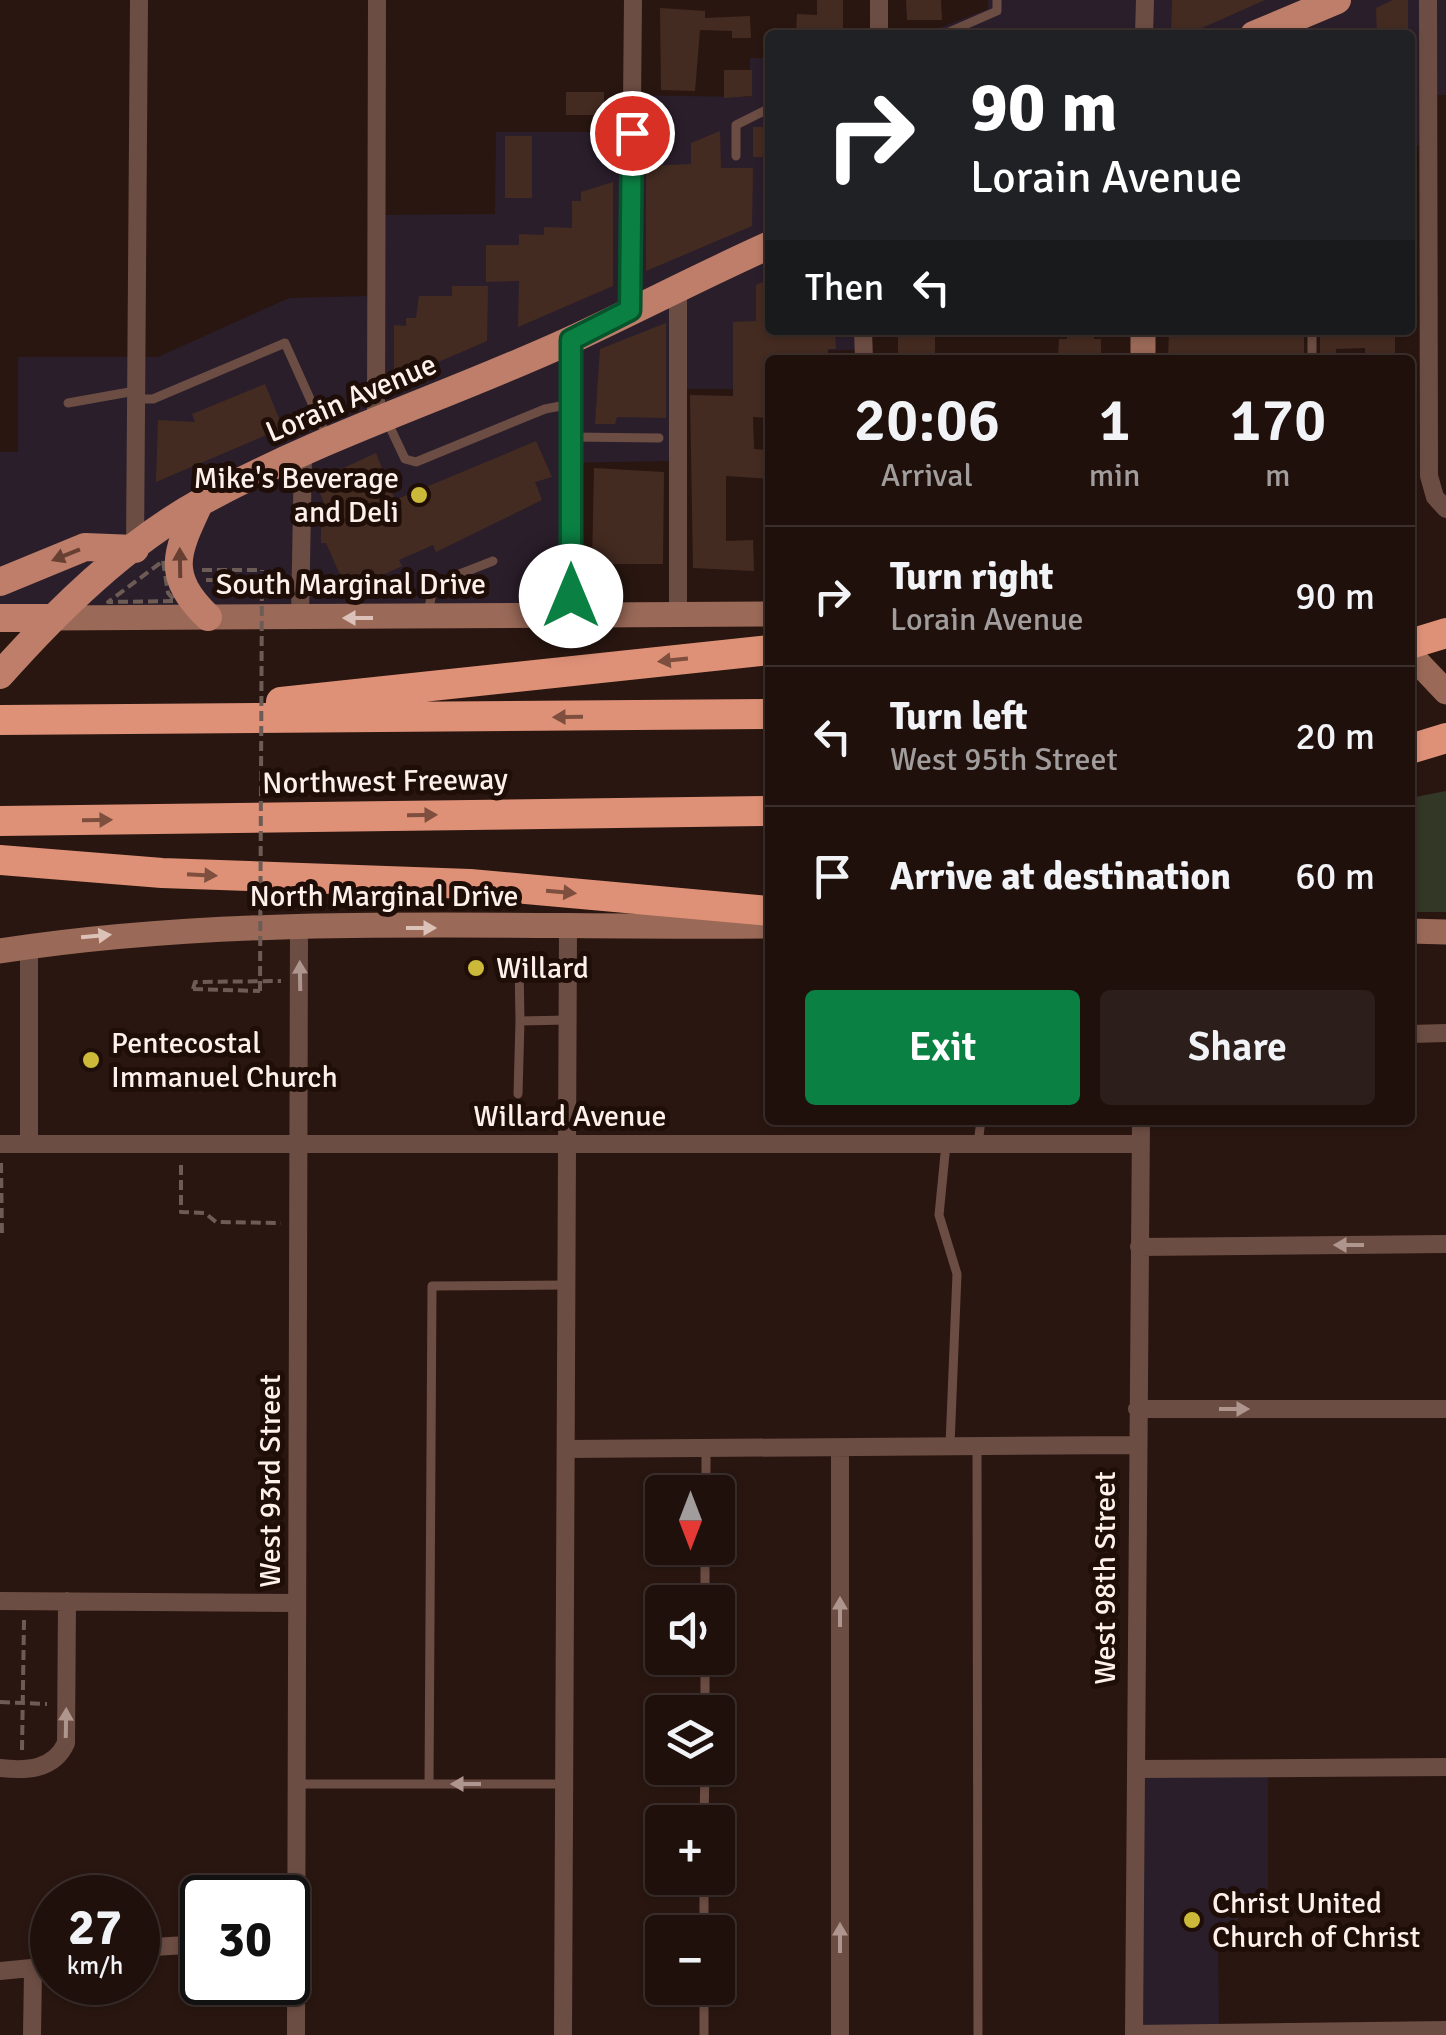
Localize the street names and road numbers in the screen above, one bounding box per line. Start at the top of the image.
street label: Lorain Avenue [260,346,442,451]
street label: South Marginal Drive [216,566,486,603]
street label: Northwest Freeway [262,761,508,802]
street label: North Marginal Drive [249,878,519,915]
street label: Willard Avenue [473,1098,667,1135]
street label: West 93rd Street [252,1374,289,1588]
street label: West 98th Street [1087,1471,1124,1685]

